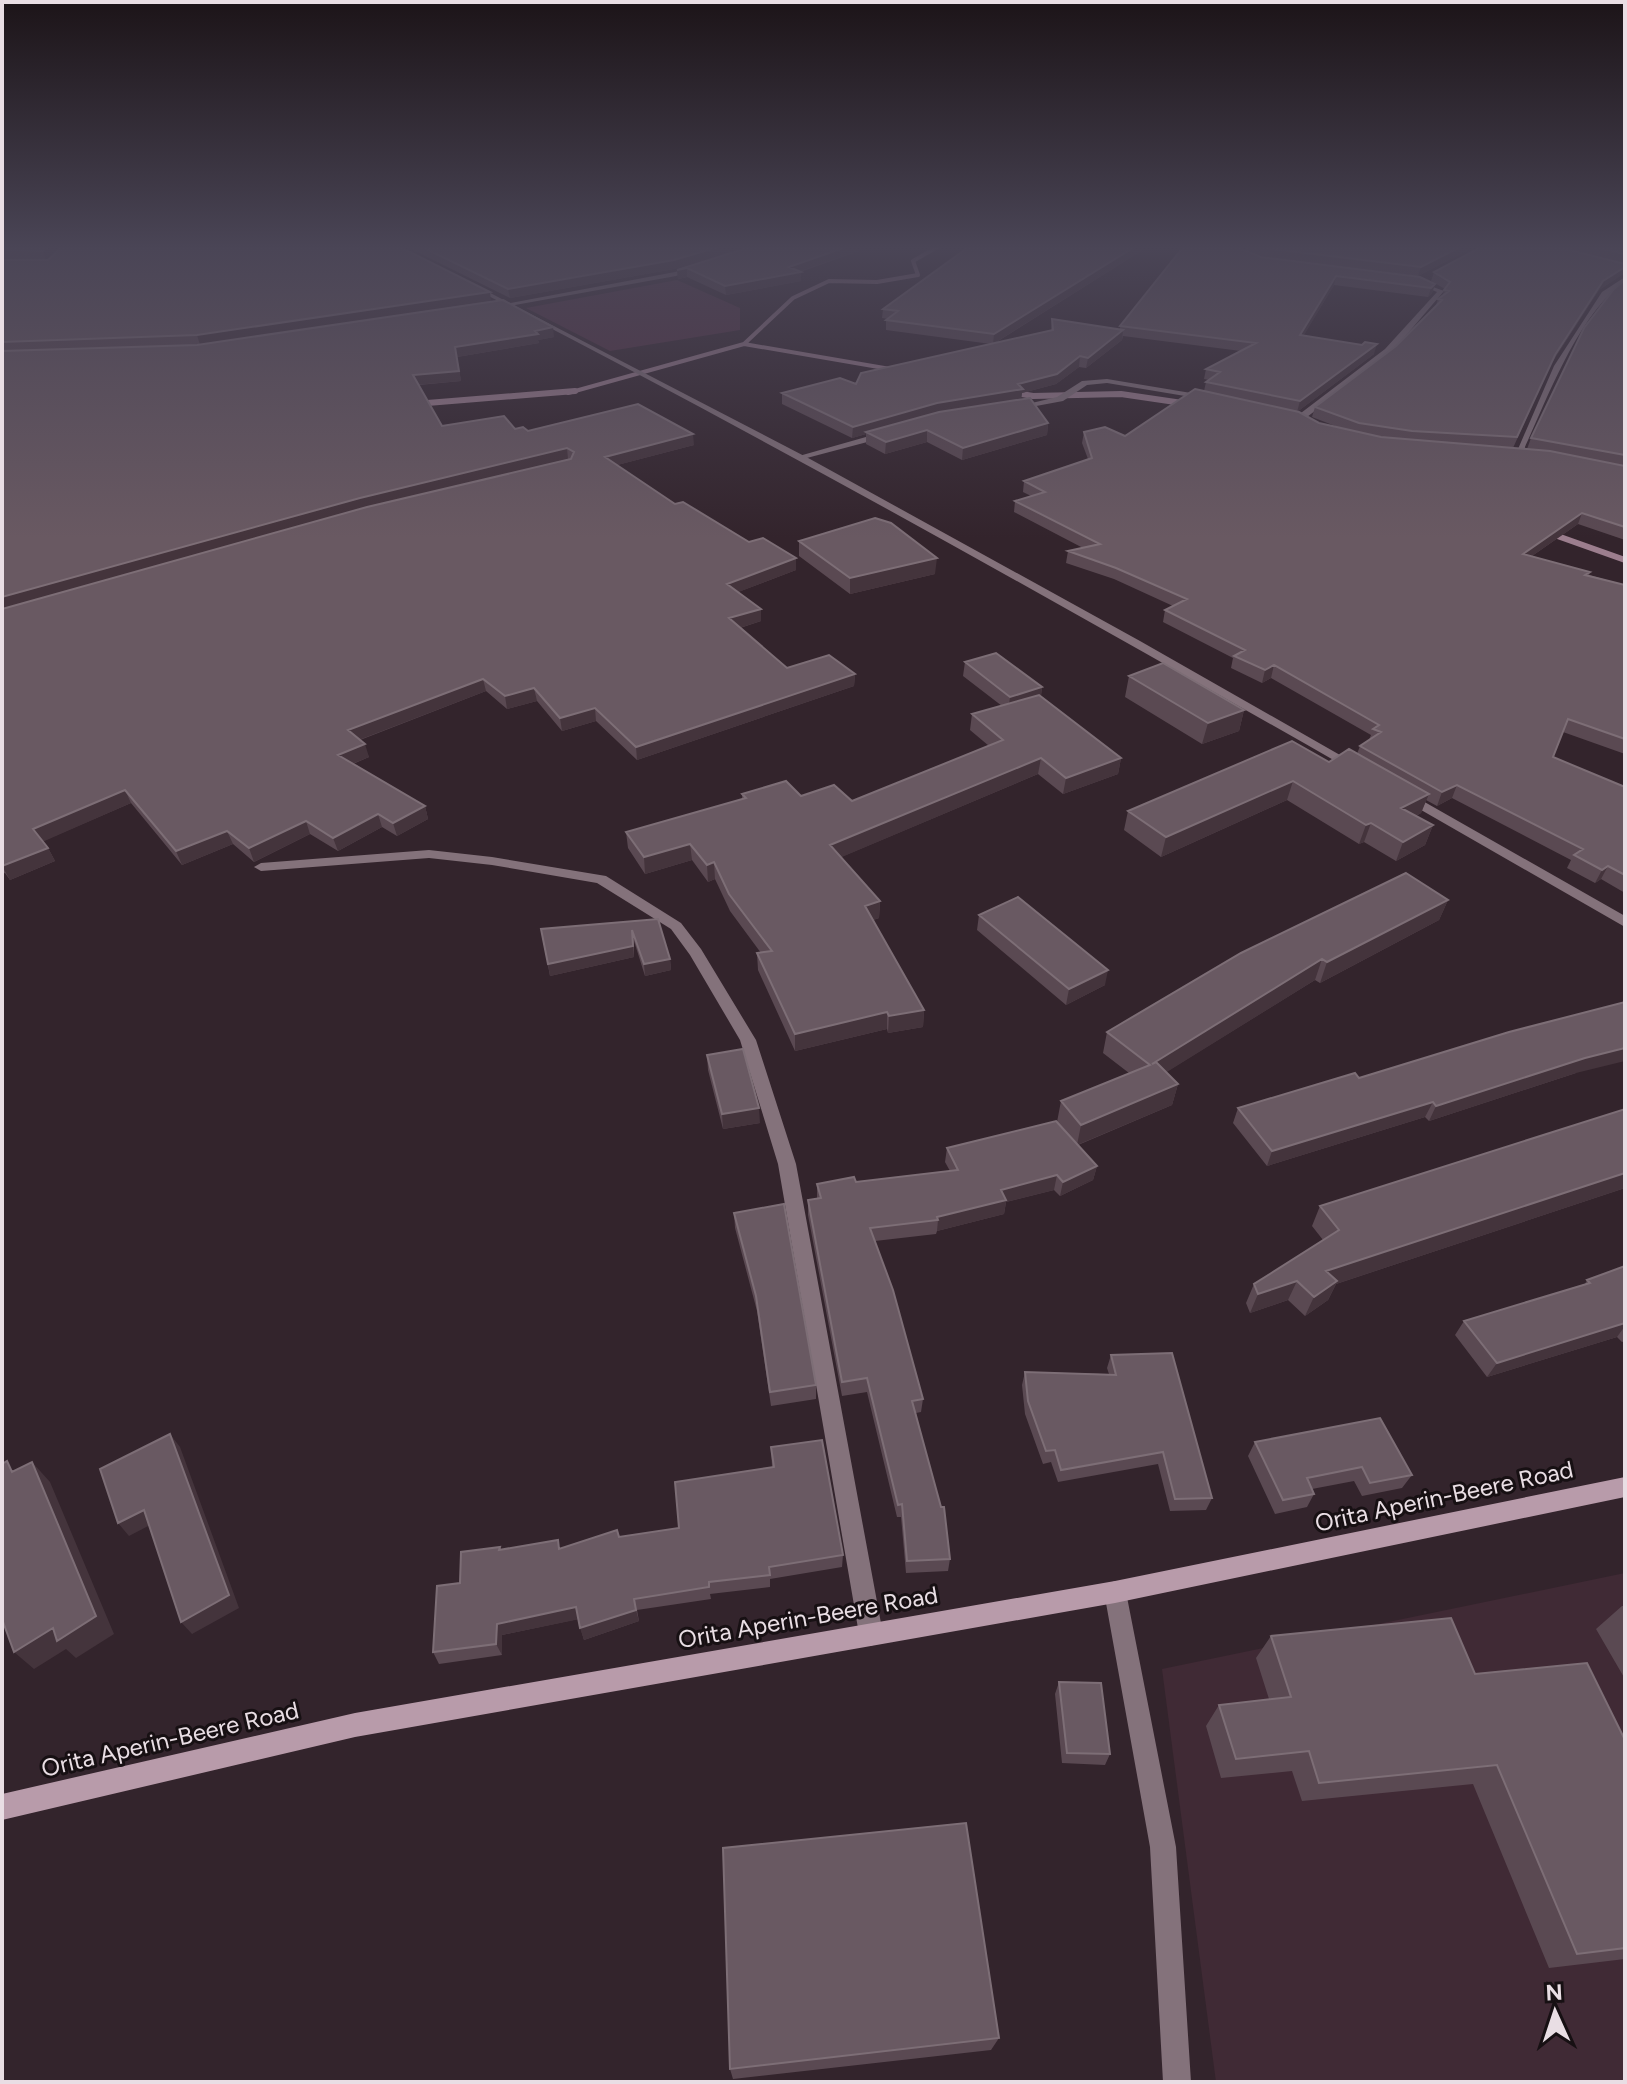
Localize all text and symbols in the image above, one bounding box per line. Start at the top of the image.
street label: Orita Aperin-Beere Road [1312,1454,1576,1538]
street label: Orita Aperin-Beere Road [676,1580,940,1654]
street label: Orita Aperin-Beere Road [38,1695,302,1783]
north arrow [1515,1972,1595,2052]
text: N [1545,1979,1563,2006]

